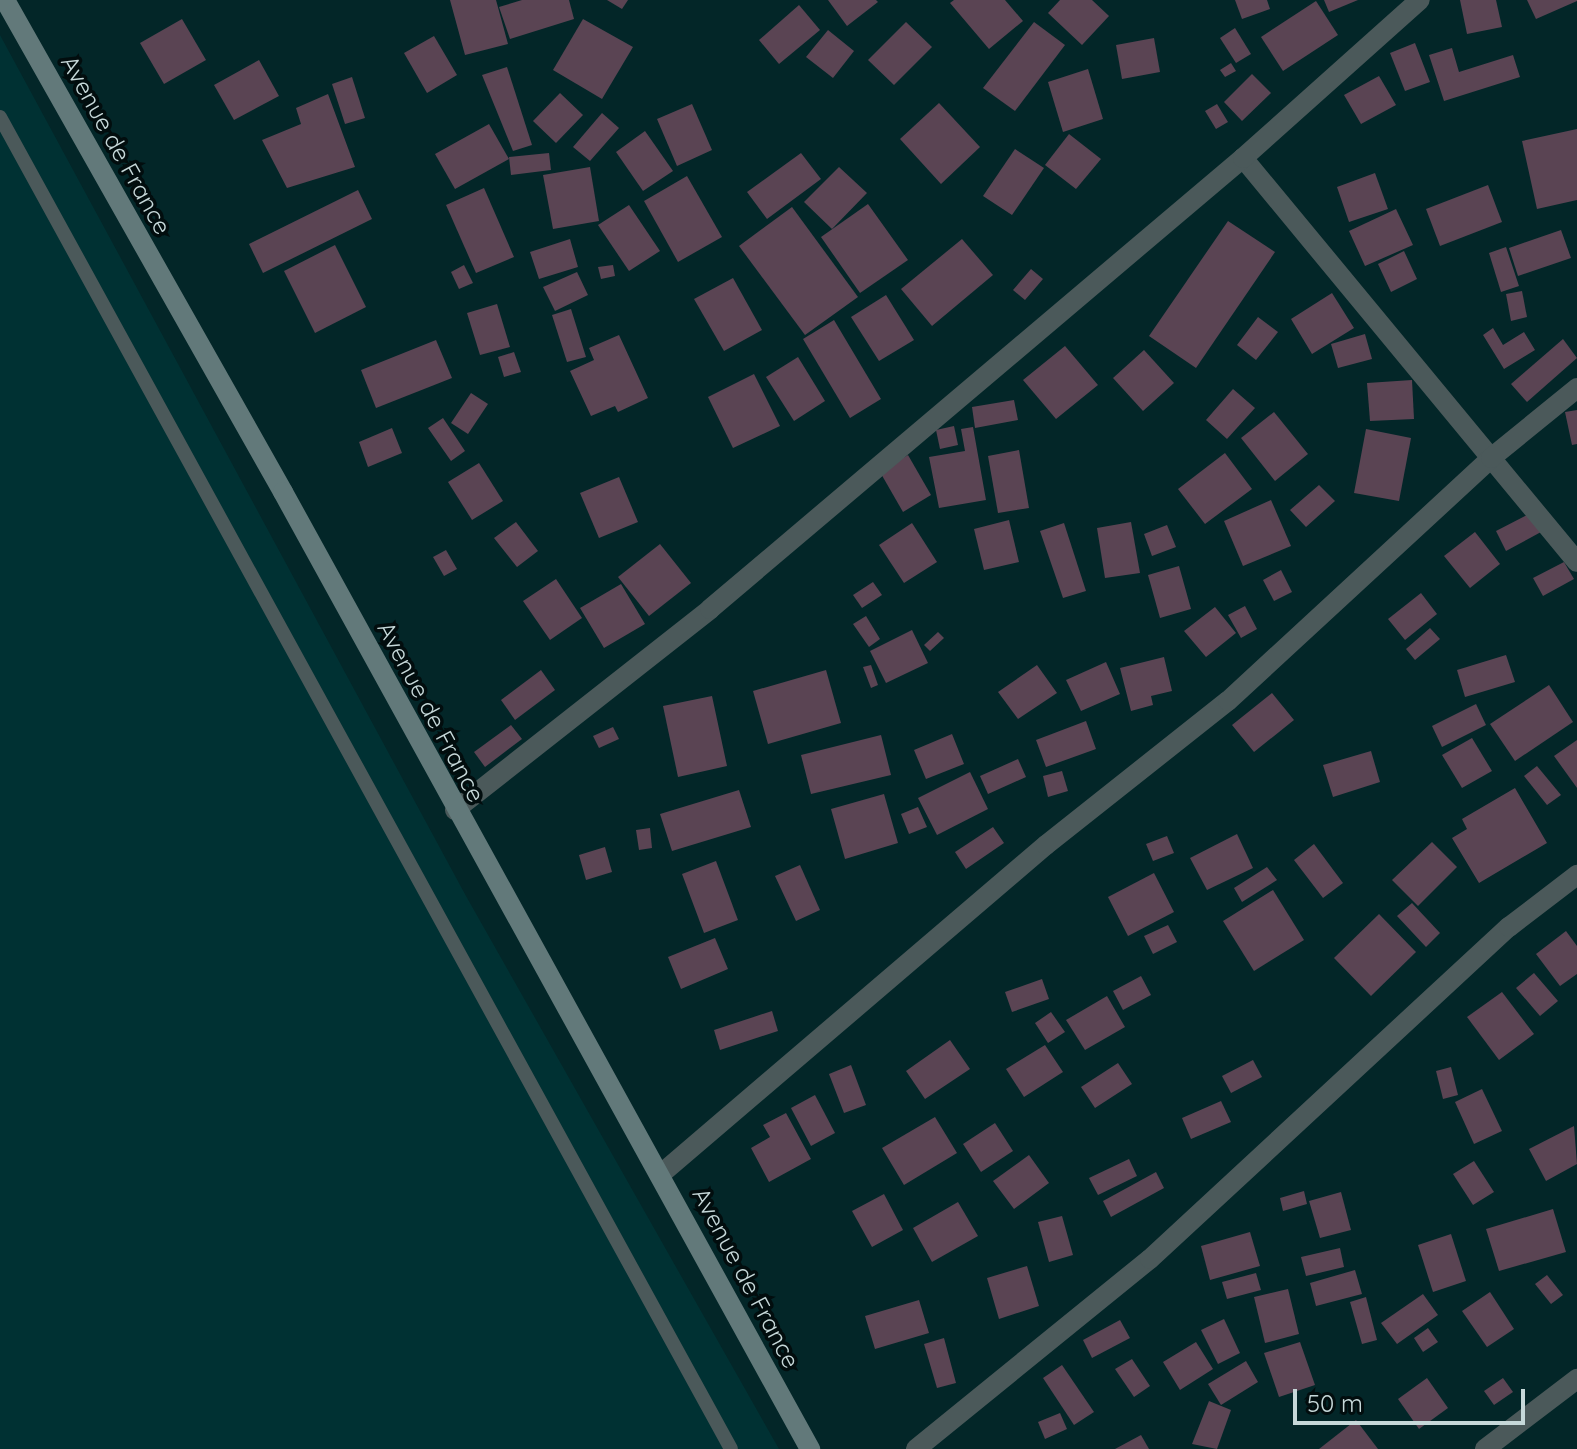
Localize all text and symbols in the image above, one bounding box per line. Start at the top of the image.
street label: Avenue de France [55,51,177,239]
street label: Avenue de France [371,617,491,807]
street label: Avenue de France [686,1183,806,1373]
scale bar [1297,1373,1529,1423]
text: 50 m [1307,1388,1363,1418]

